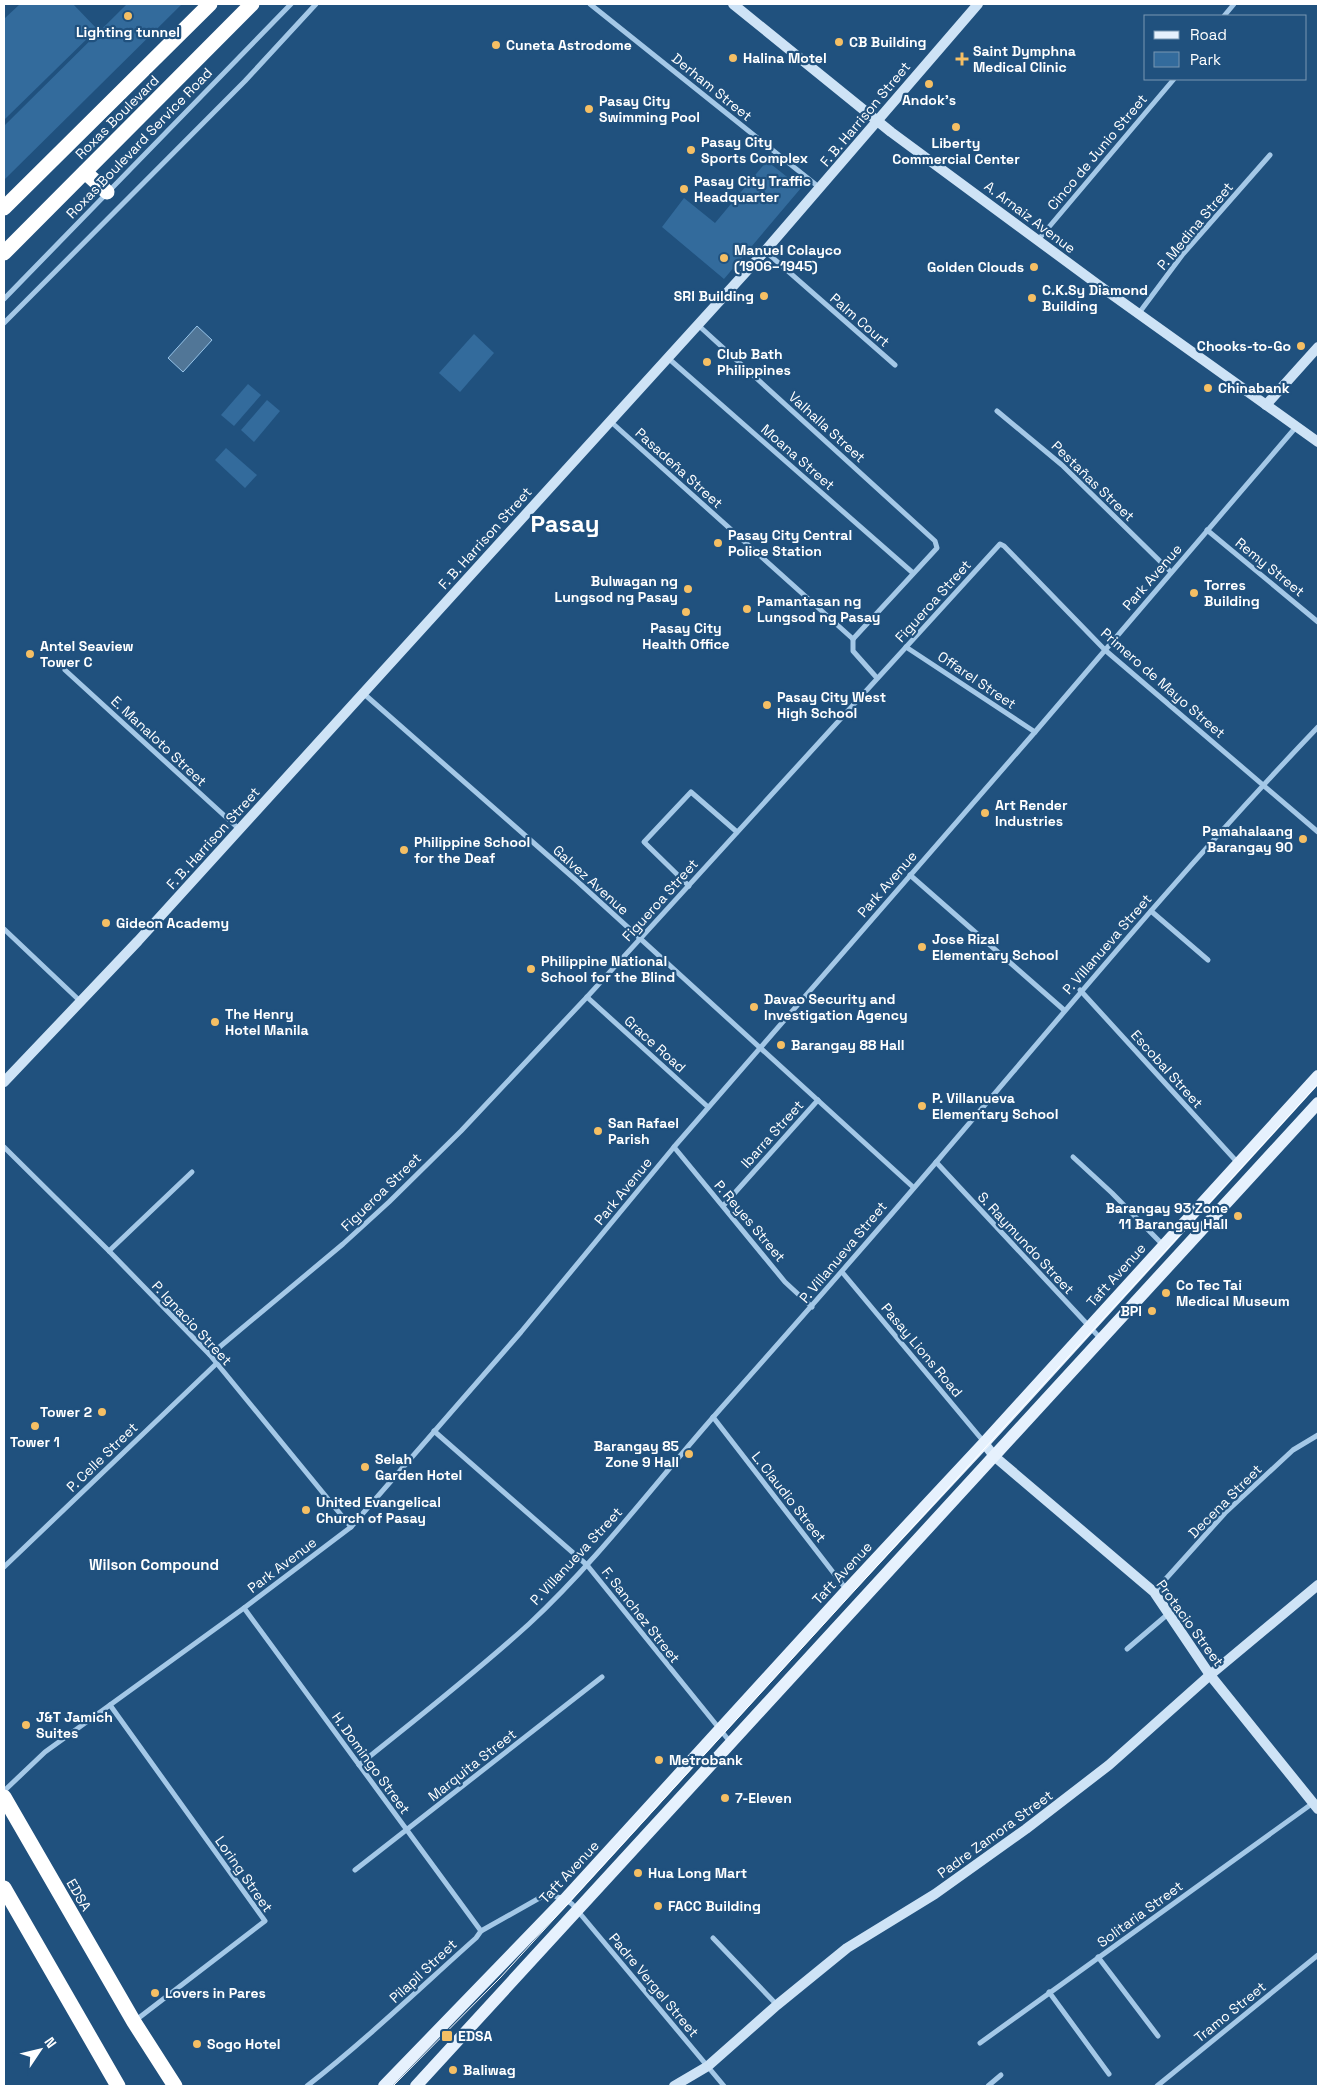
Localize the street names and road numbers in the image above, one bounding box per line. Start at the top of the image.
street label: Derham Street [668,49,756,125]
street label: F. B. Harrison Street [816,58,914,170]
street label: Roxas Boulevard Service Road [62,64,216,222]
street label: Roxas Boulevard [71,71,163,163]
street label: Cinco de Junio Street [1043,90,1151,214]
street label: A. Arnaiz Avenue [981,177,1079,257]
street label: P. Medina Street [1153,178,1237,274]
street label: Palm Court [826,289,894,351]
street label: Valhalla Street [785,388,869,466]
street label: Moana Street [757,420,839,494]
street label: Pasadeña Street [631,424,727,512]
street label: Pestañas Street [1048,437,1138,525]
street label: F. B. Harrison Street [434,483,536,593]
street label: Remy Street [1232,534,1308,600]
street label: Park Avenue [1118,540,1186,614]
street label: Figueroa Street [891,556,975,646]
street label: Primero de Mayo Street [1097,624,1229,742]
street label: Offarel Street [934,647,1020,713]
street label: E. Manaloto Street [107,692,211,790]
street label: F. B. Harrison Street [162,783,264,893]
street label: Galvez Avenue [549,841,633,919]
street label: Park Avenue [853,847,921,921]
street label: Figueroa Street [618,855,702,945]
street label: P. Villanueva Street [1058,890,1156,998]
street label: Grace Road [620,1012,690,1076]
street label: Escobal Street [1127,1026,1207,1112]
street label: Ibarra Street [737,1096,807,1172]
street label: Figueroa Street [337,1149,425,1235]
street label: Park Avenue [590,1153,656,1229]
street label: P. Reyes Street [711,1176,789,1266]
street label: S. Raymundo Street [974,1188,1078,1298]
street label: P. Villanueva Street [795,1197,891,1307]
street label: Taft Avenue [1083,1239,1149,1311]
street label: P. Ignacio Street [148,1277,236,1369]
street label: Pasay Lions Road [877,1299,967,1401]
street label: P. Celle Street [63,1418,141,1496]
street label: L. Claudio Street [748,1448,830,1546]
street label: Decena Street [1184,1460,1266,1542]
street label: P. Villanueva Street [526,1503,626,1609]
street label: Park Avenue [244,1533,320,1597]
street label: Taft Avenue [808,1538,876,1608]
street label: F. Sanchez Street [598,1563,684,1667]
street label: Protacio Street [1152,1576,1228,1670]
street label: H. Domingo Street [328,1708,414,1818]
street label: Marquita Street [424,1725,520,1805]
street label: Padre Zamora Street [934,1786,1056,1882]
street label: Loring Street [211,1832,277,1916]
street label: Taft Avenue [535,1837,603,1907]
street label: EDSA [63,1876,96,1915]
street label: Solitaria Street [1094,1877,1186,1951]
street label: Padre Vergel Street [605,1929,703,2041]
street label: Pilapil Street [386,1935,460,2007]
street label: Tramo Street [1190,1978,1270,2046]

